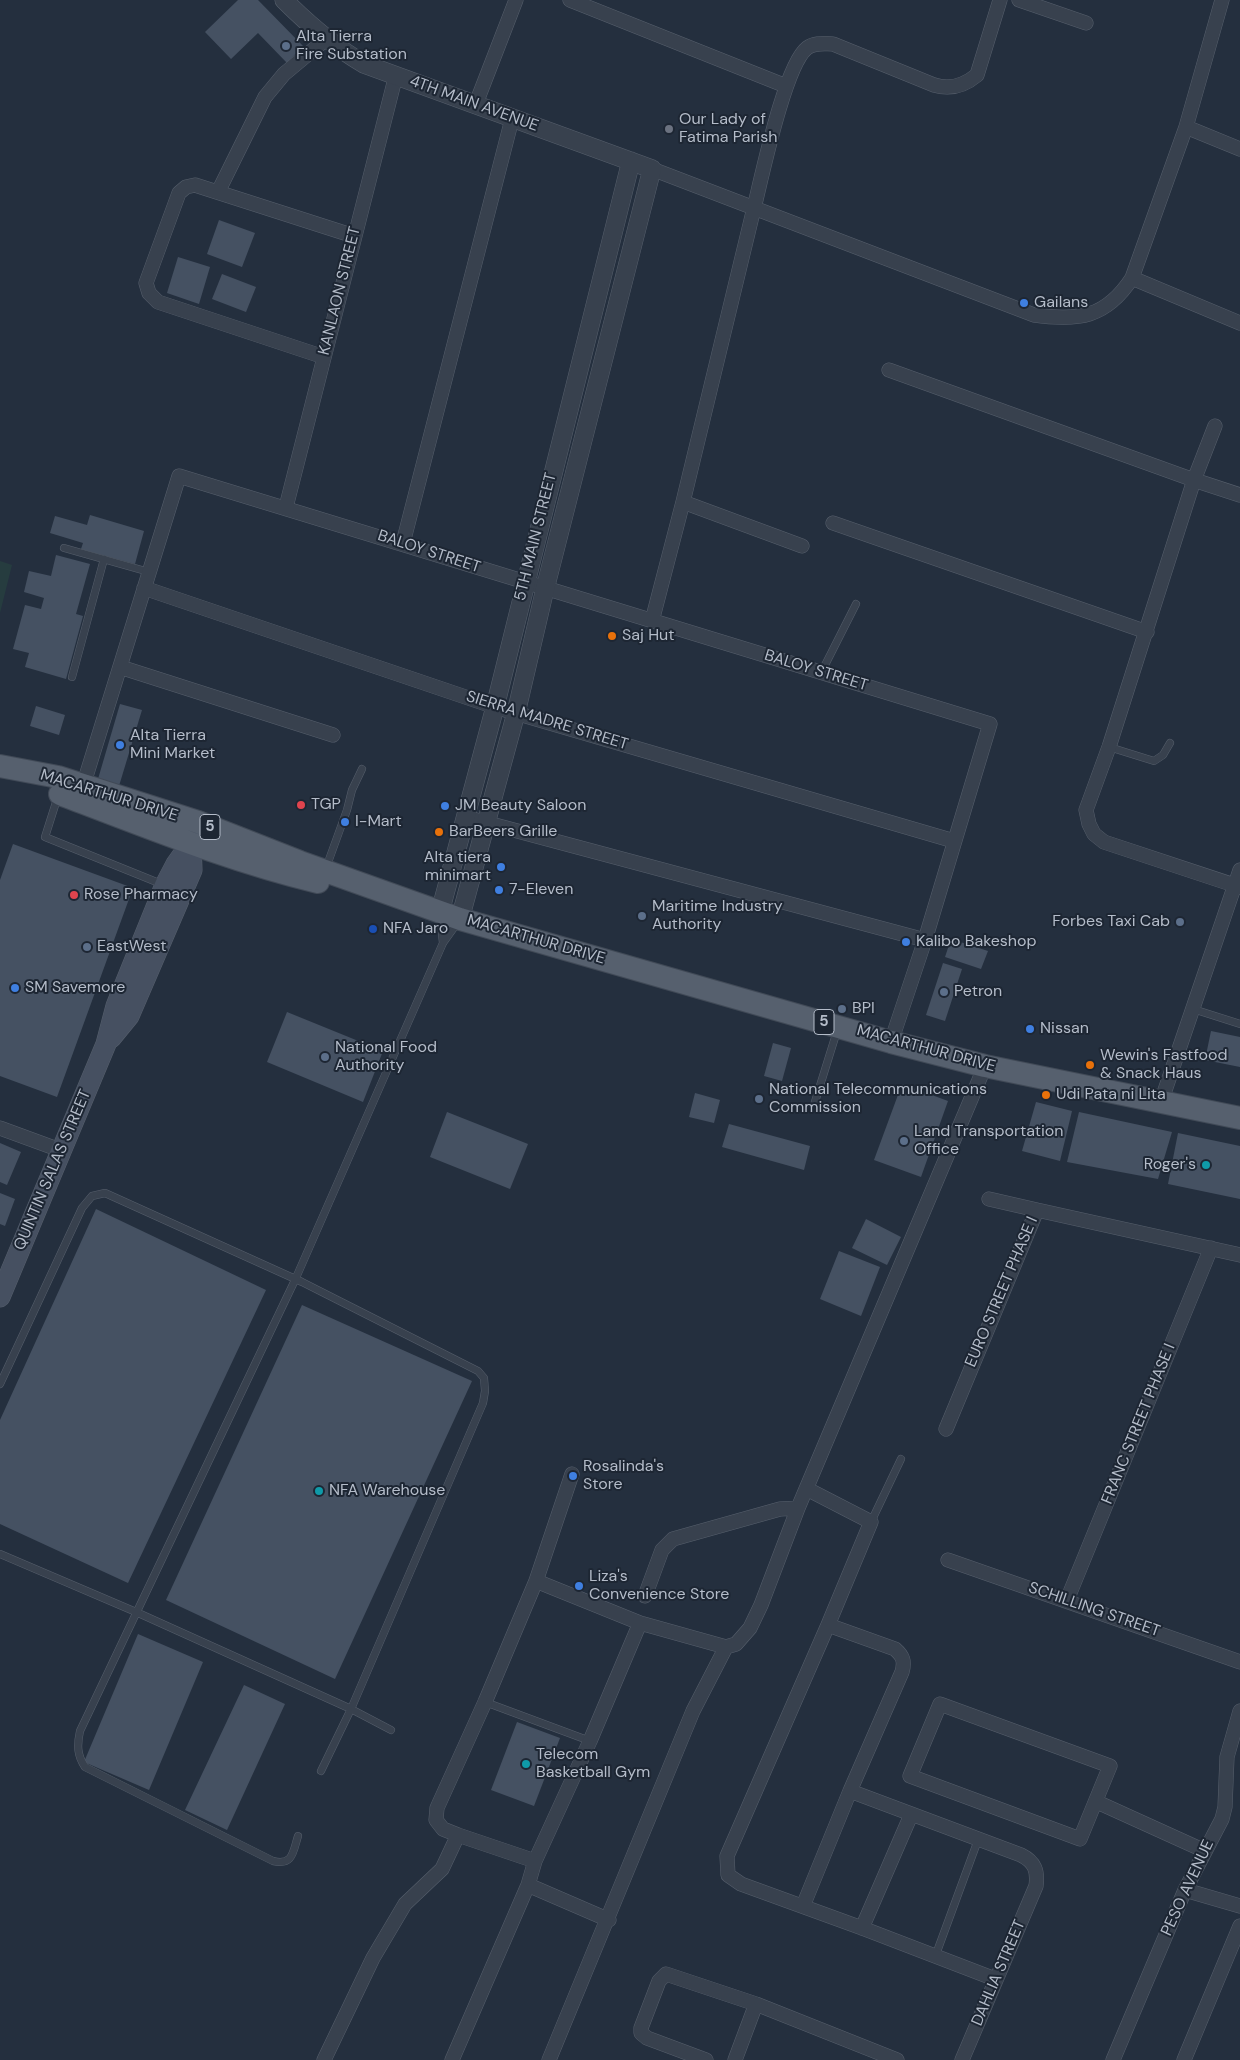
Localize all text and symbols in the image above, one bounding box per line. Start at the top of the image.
place label: Alta Tierra Fire Substation [296,27,407,65]
marker: Alta Tierra Fire Substation [280,40,292,52]
street label: 4TH MAIN AVENUE [407,72,541,136]
place label: Our Lady of Fatima Parish [679,110,777,148]
marker: Our Lady of Fatima Parish [663,123,675,135]
street label: KANLAON STREET [315,225,365,357]
place label: Gailans [1034,293,1088,313]
marker: Gailans [1018,297,1030,309]
street label: 5TH MAIN STREET [511,471,561,603]
street label: BALOY STREET [375,526,483,578]
place label: Saj Hut [622,626,674,646]
marker: Saj Hut [606,630,618,642]
street label: BALOY STREET [762,646,870,696]
street label: SIERRA MADRE STREET [464,687,630,755]
place label: Alta Tierra Mini Market [130,726,215,764]
marker: Alta Tierra Mini Market [114,739,126,751]
street label: MACARTHUR DRIVE [38,766,180,826]
place label: TGP [311,795,341,815]
place label: JM Beauty Saloon [455,796,586,816]
marker: TGP [295,799,307,811]
marker: JM Beauty Saloon [439,800,451,812]
place label: I-Mart [355,812,402,832]
road number: 5 [200,814,220,840]
marker: I-Mart [339,816,351,828]
place label: BarBeers Grille [449,822,557,842]
marker: BarBeers Grille [433,826,445,838]
place label: Alta tiera minimart [424,848,491,886]
marker: Alta tiera minimart [495,861,507,873]
place label: 7-Eleven [509,880,573,900]
marker: 7-Eleven [493,884,505,896]
place label: Rose Pharmacy [84,885,198,905]
marker: Rose Pharmacy [68,889,80,901]
place label: Maritime Industry Authority [652,897,783,935]
marker: Maritime Industry Authority [636,910,648,922]
street label: MACARTHUR DRIVE [465,911,607,969]
place label: Forbes Taxi Cab [1052,912,1170,932]
marker: Forbes Taxi Cab [1174,916,1186,928]
place label: NFA Jaro [383,919,448,939]
marker: NFA Jaro [367,923,379,935]
place label: Kalibo Bakeshop [916,932,1037,952]
marker: Kalibo Bakeshop [900,936,912,948]
place label: EastWest [97,937,166,957]
marker: EastWest [81,941,93,953]
place label: SM Savemore [25,978,125,998]
marker: SM Savemore [9,982,21,994]
place label: Petron [954,982,1002,1002]
marker: Petron [938,986,950,998]
place label: BPI [852,999,875,1019]
marker: BPI [836,1003,848,1015]
road number: 5 [814,1010,834,1034]
place label: Nissan [1040,1019,1089,1039]
street label: MACARTHUR DRIVE [855,1021,997,1077]
marker: Nissan [1024,1023,1036,1035]
place label: National Food Authority [335,1038,437,1076]
place label: Wewin's Fastfood & Snack Haus [1100,1046,1228,1084]
marker: National Food Authority [319,1051,331,1063]
marker: Wewin's Fastfood & Snack Haus [1084,1059,1096,1071]
place label: National Telecommunications Commission [769,1080,987,1118]
place label: Udi Pata ni Lita [1056,1085,1166,1105]
street label: QUINTIN SALAS STREET [10,1087,96,1253]
marker: Udi Pata ni Lita [1040,1089,1052,1101]
marker: National Telecommunications Commission [753,1093,765,1105]
place label: Land Transportation Office [914,1122,1063,1160]
marker: Land Transportation Office [898,1135,910,1147]
place label: Roger's [1144,1155,1196,1175]
marker: Roger's [1200,1159,1212,1171]
street label: EURO STREET PHASE I [962,1214,1042,1370]
street label: FRANC STREET PHASE I [1098,1341,1180,1507]
place label: Rosalinda's Store [583,1457,664,1495]
marker: Rosalinda's Store [567,1470,579,1482]
place label: NFA Warehouse [329,1481,445,1501]
marker: NFA Warehouse [313,1485,325,1497]
place label: Liza's Convenience Store [589,1567,729,1605]
street label: SCHILLING STREET [1026,1578,1162,1642]
marker: Liza's Convenience Store [573,1580,585,1592]
place label: Telecom Basketball Gym [536,1745,650,1783]
marker: Telecom Basketball Gym [520,1758,532,1770]
street label: PESO AVENUE [1157,1837,1219,1939]
street label: DAHLIA STREET [968,1917,1030,2029]

